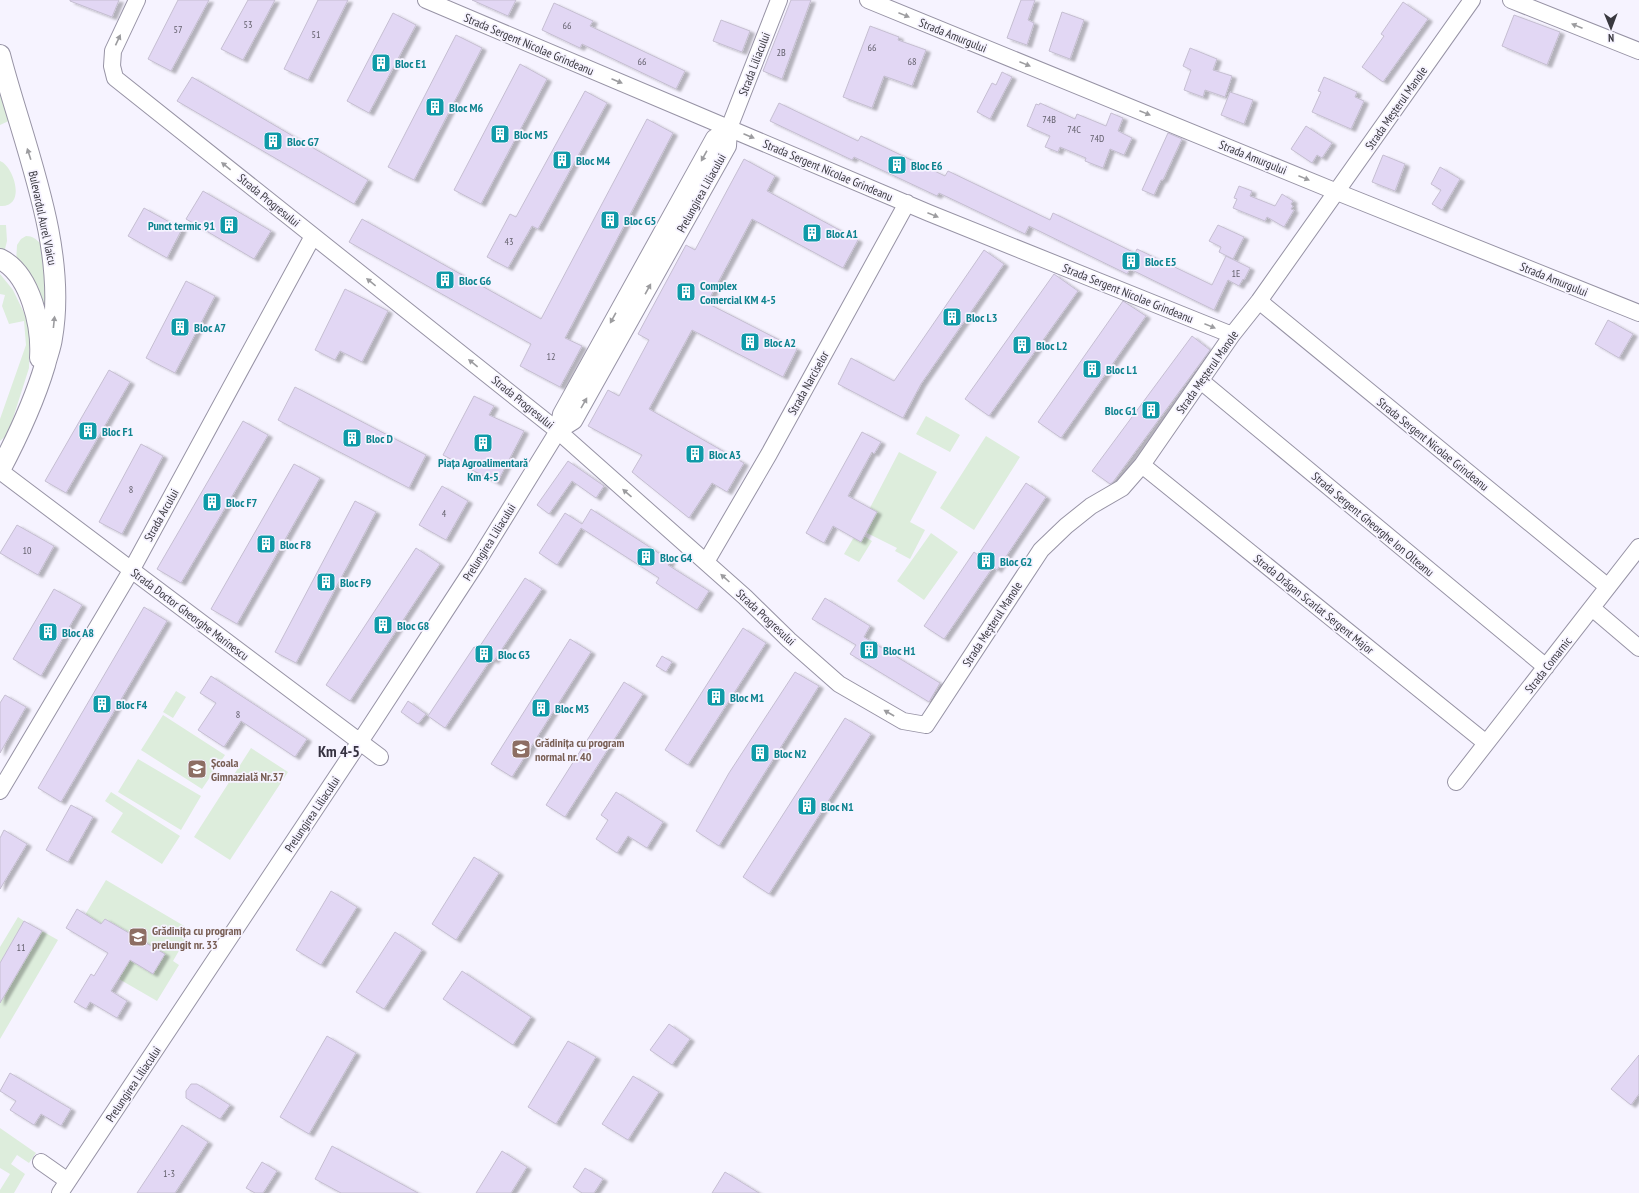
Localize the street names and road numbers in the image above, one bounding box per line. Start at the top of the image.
street label: Strada Sergent Nicolae Grindeanu [462,10,596,78]
street label: Strada Amurgului [917,15,989,55]
street label: Strada Liliacului [735,30,773,98]
street label: Strada Meșterul Manole [1362,63,1430,153]
street label: Strada Sergent Nicolae Grindeanu [761,136,895,204]
street label: Strada Amurgului [1217,137,1289,177]
street label: Prelungirea Liliacului [673,151,729,235]
street label: Bulevardul Aurel Vlaicu [26,169,60,267]
street label: Strada Progresului [235,170,303,230]
street label: Strada Amurgului [1518,259,1590,299]
street label: Strada Sergent Nicolae Grindeanu [1060,260,1196,326]
street label: Strada Meșterul Manole [1173,327,1241,417]
street label: Strada Narciselor [784,348,832,418]
street label: Strada Progresului [489,372,557,432]
street label: Strada Sergent Nicolae Grindeanu [1374,394,1492,494]
street label: Strada Sergent Gheorghe Ion Olteanu [1309,469,1437,579]
street label: Strada Arcului [140,486,182,544]
street label: Prelungirea Liliacului [459,501,519,583]
street label: Strada Drăgan Scarlat Sergent Major [1251,551,1378,658]
street label: Strada Doctor Gheorghe Marinescu [128,565,252,663]
street label: Strada Meșterul Manole [959,579,1025,669]
street label: Strada Progresului [733,586,799,648]
street label: Strada Comarnic [1521,633,1575,696]
street label: Prelungirea Liliacului [281,773,343,855]
street label: Prelungirea Liliacului [102,1043,164,1125]

